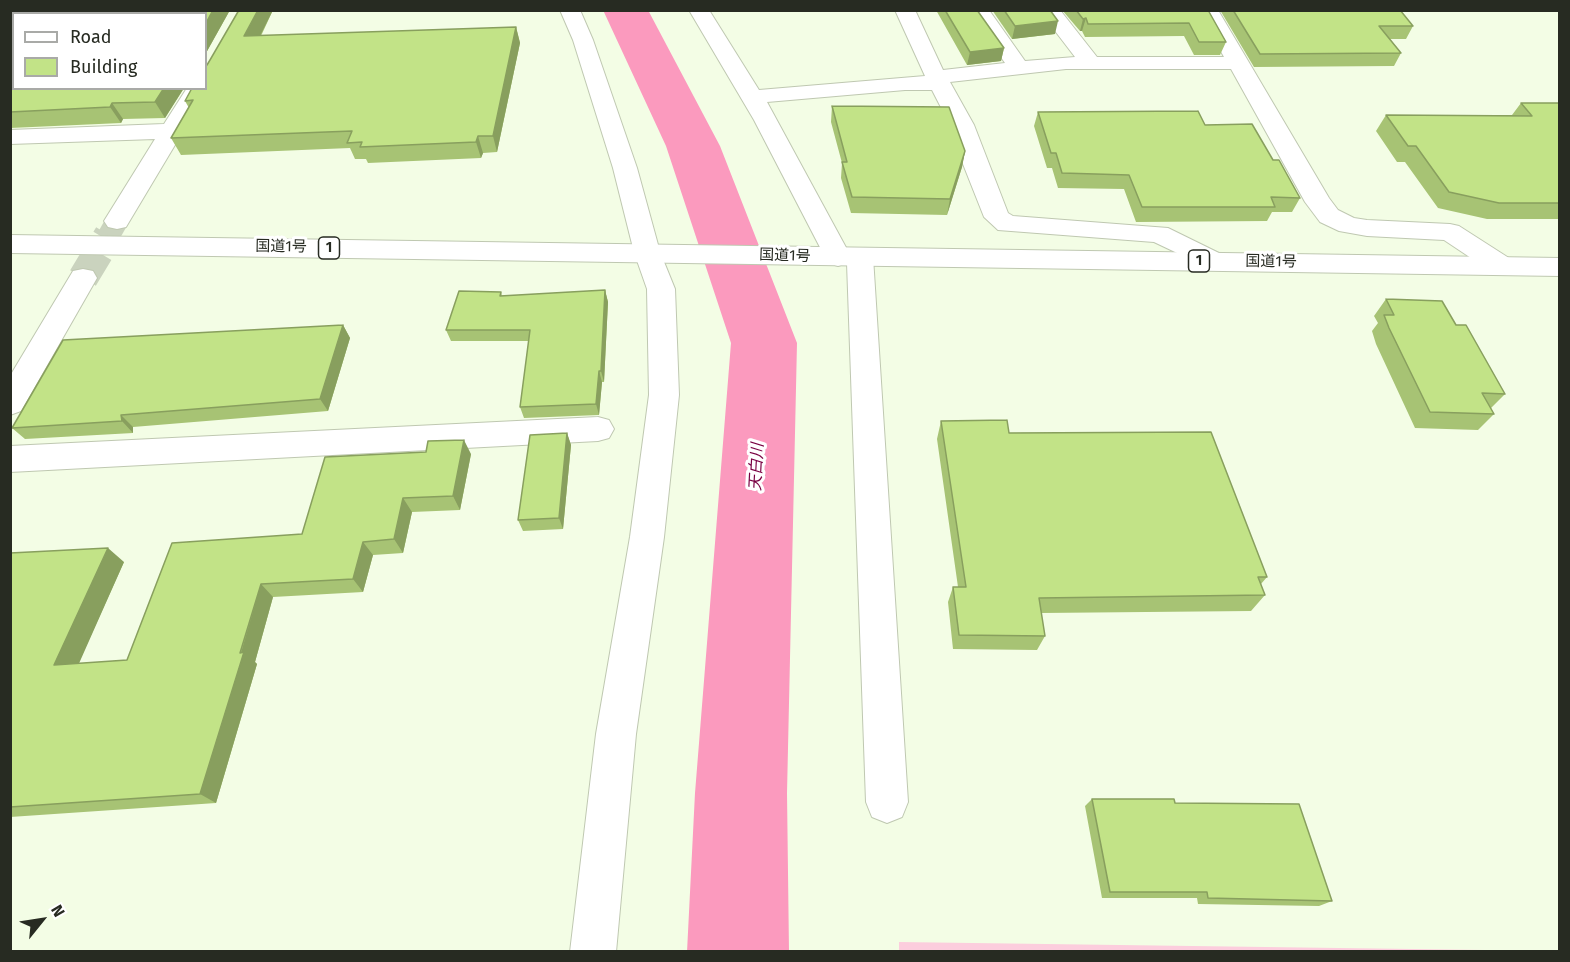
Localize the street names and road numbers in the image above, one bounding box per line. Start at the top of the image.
road number: 1 [318,237,340,259]
street label: 国道1号 [255,238,307,256]
street label: 国道1号 [759,246,811,266]
road number: 1 [1188,250,1210,272]
street label: 国道1号 [1245,253,1297,271]

